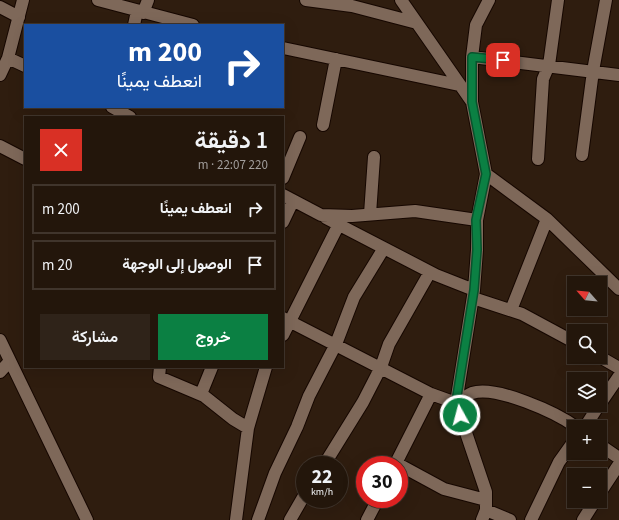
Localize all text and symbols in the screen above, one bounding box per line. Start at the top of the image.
text: 200 m [128,32,202,72]
icon: right [216,40,268,92]
pin [486,43,520,77]
icon: arrive [492,49,514,71]
text: انعطف يمينًا [117,69,202,94]
text: 1 دقيقة [195,123,268,158]
button: close [40,129,82,171]
text: 220 m · 22:07 [198,156,268,174]
text: انعطف يمينًا [160,198,232,219]
icon: right [244,198,266,220]
text: 200 m [42,199,80,220]
text: الوصول إلى الوجهة [122,254,232,275]
icon: arrive [244,254,266,276]
text: 20 m [42,255,72,276]
north arrow [567,276,607,316]
map controls [567,276,607,508]
button: مشاركة [40,314,150,360]
button: خروج [158,314,268,360]
button: search [567,324,607,364]
button: layers [567,372,607,412]
position arrow [439,394,481,436]
button: + [567,420,607,460]
speed limit sign: 30 [356,456,408,508]
text: 22 [311,463,333,491]
button: − [567,468,607,508]
text: km/h [311,485,333,499]

